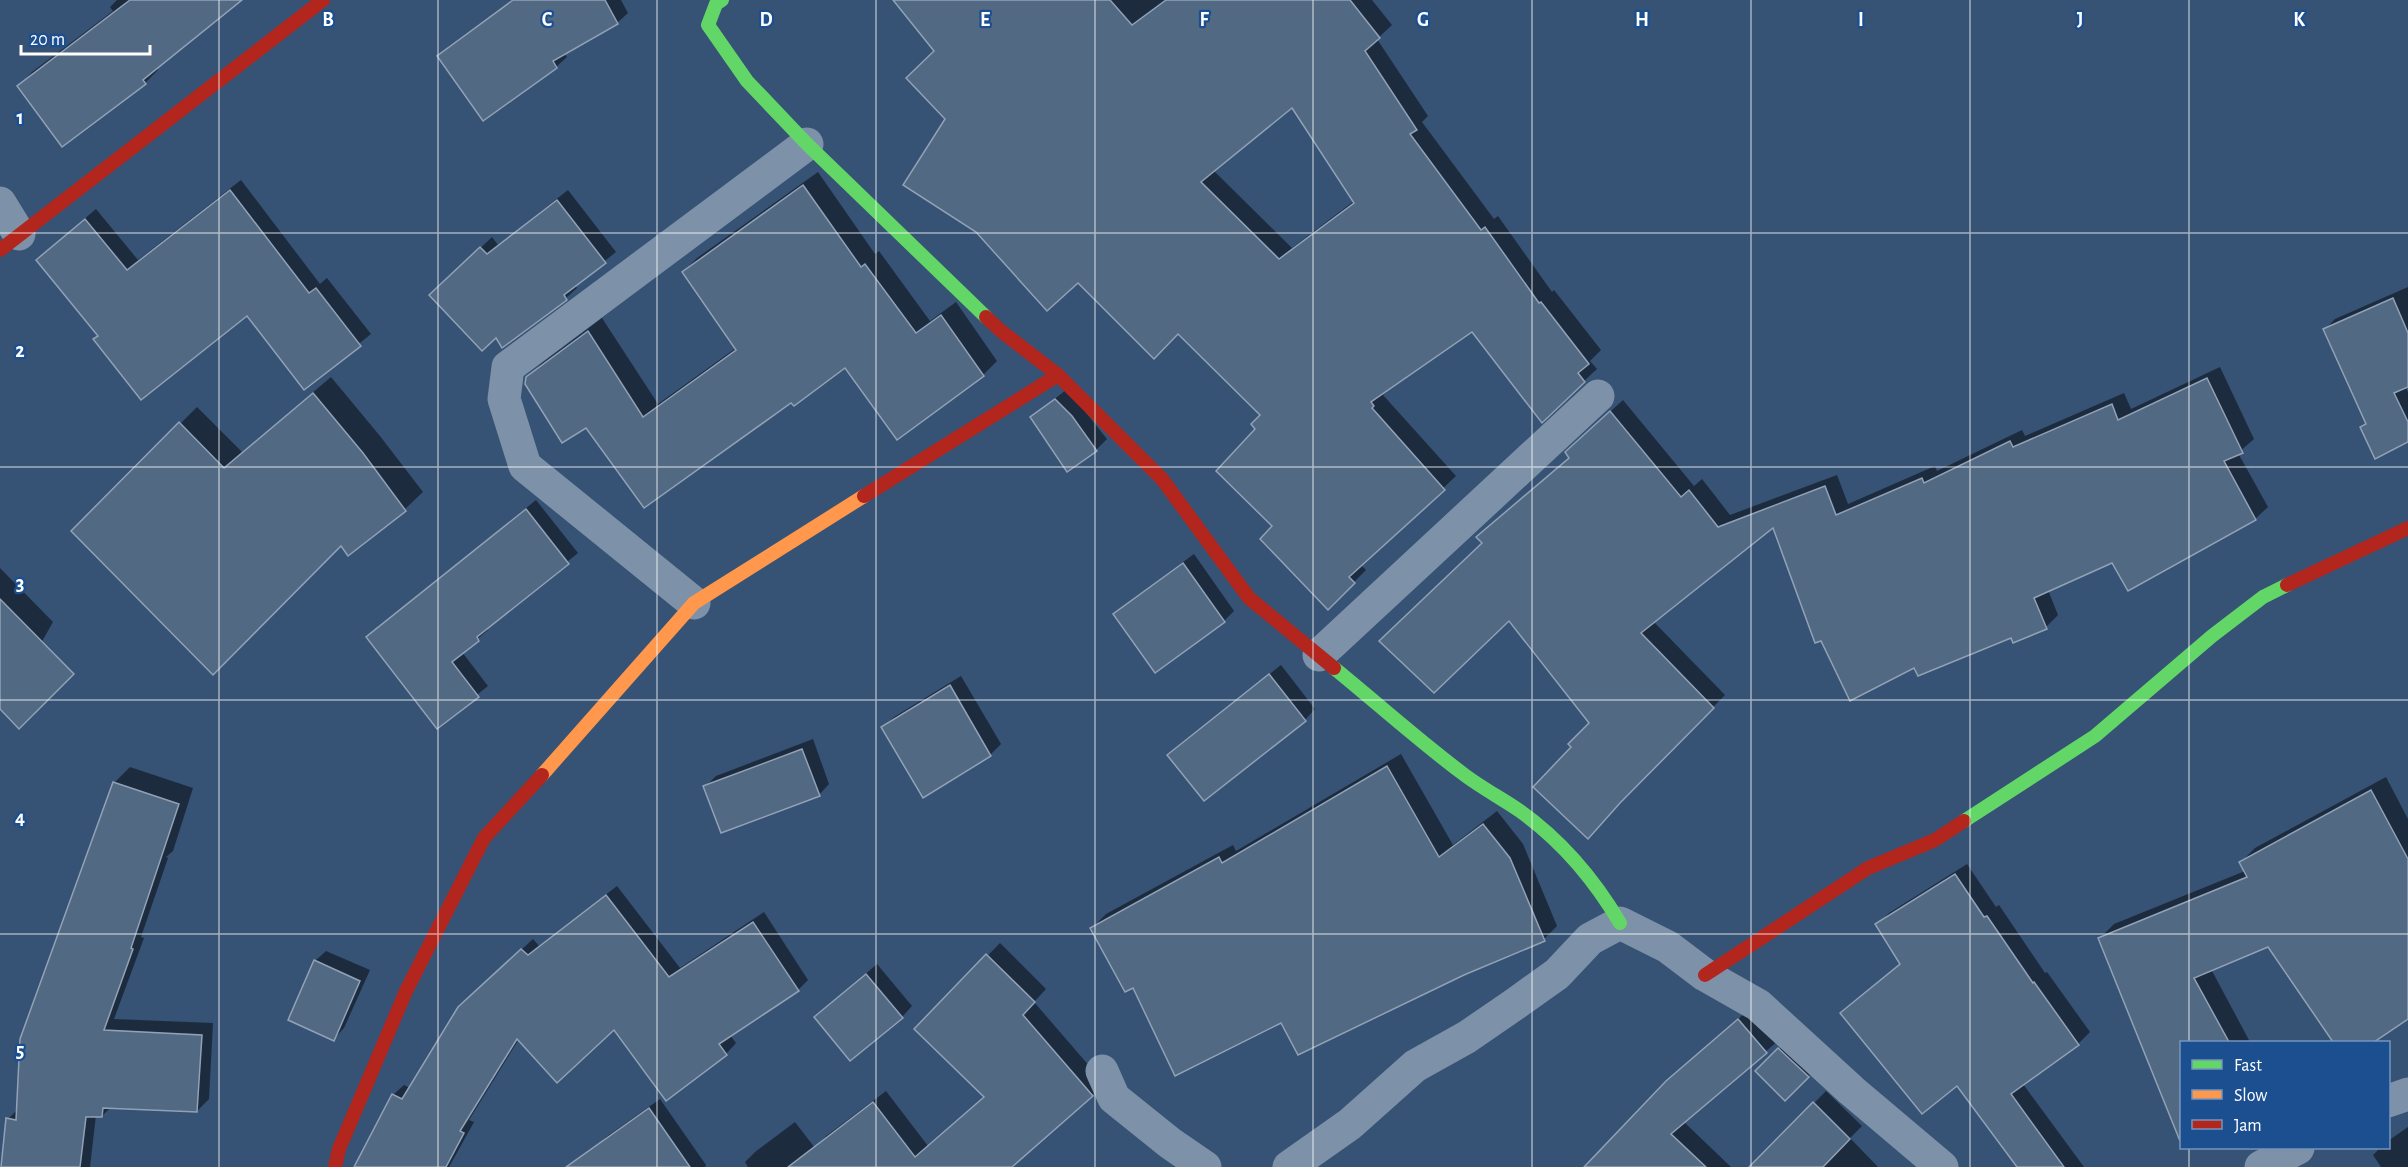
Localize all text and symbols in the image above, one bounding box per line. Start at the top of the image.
text: B [322,10,334,30]
text: C [542,10,553,30]
text: D [759,10,773,30]
text: E [980,10,990,30]
text: F [1199,10,1209,30]
text: G [1417,10,1429,30]
text: H [1635,10,1649,30]
text: I [1858,10,1864,30]
text: J [2077,10,2083,30]
text: K [2293,10,2305,30]
scale bar [21,18,150,56]
text: 20 m [30,31,65,49]
text: 1 [16,108,24,128]
text: 2 [15,341,25,361]
text: 3 [16,574,24,594]
text: 4 [15,808,25,828]
text: 5 [16,1041,24,1061]
legend [2180,1041,2390,1149]
text: Fast [2234,1057,2262,1075]
text: Slow [2234,1087,2267,1105]
text: Jam [2234,1117,2262,1135]

